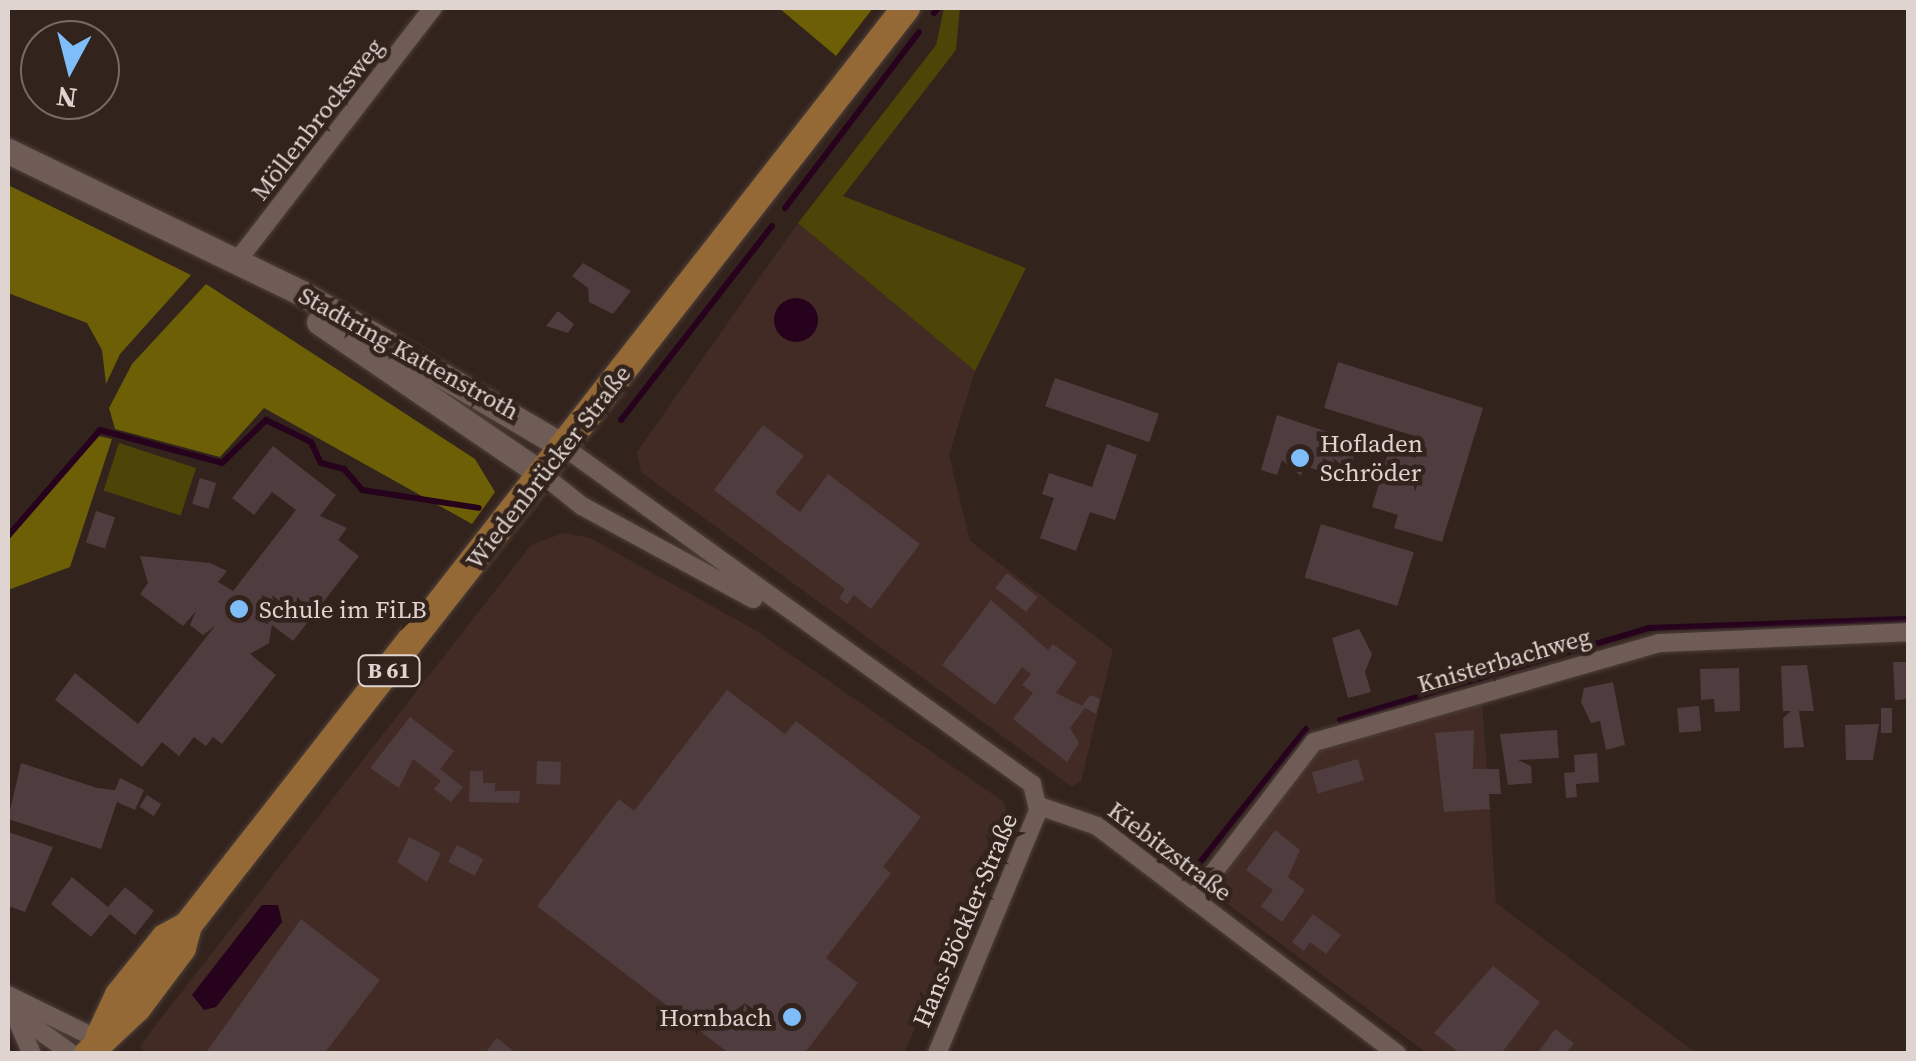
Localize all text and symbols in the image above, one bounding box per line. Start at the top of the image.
north arrow [20,20,120,120]
street label: Möllenbrocksweg [244,32,390,206]
text: N [54,78,79,118]
street label: Stadtring Kattenstroth [294,280,524,426]
street label: Wiedenbrücker Straße [459,359,637,575]
place label: Hofladen Schröder [1320,429,1423,488]
marker: Hofladen Schröder [1289,447,1311,469]
place label: Schule im FiLB [259,594,427,624]
marker: Schule im FiLB [228,598,250,620]
street label: Knisterbachweg [1414,621,1594,699]
road number: B 61 [356,654,422,688]
street label: Kiebitzstraße [1102,795,1238,907]
street label: Hans-Böckler-Straße [906,808,1024,1032]
place label: Hornbach [659,1002,772,1032]
marker: Hornbach [781,1006,803,1028]

